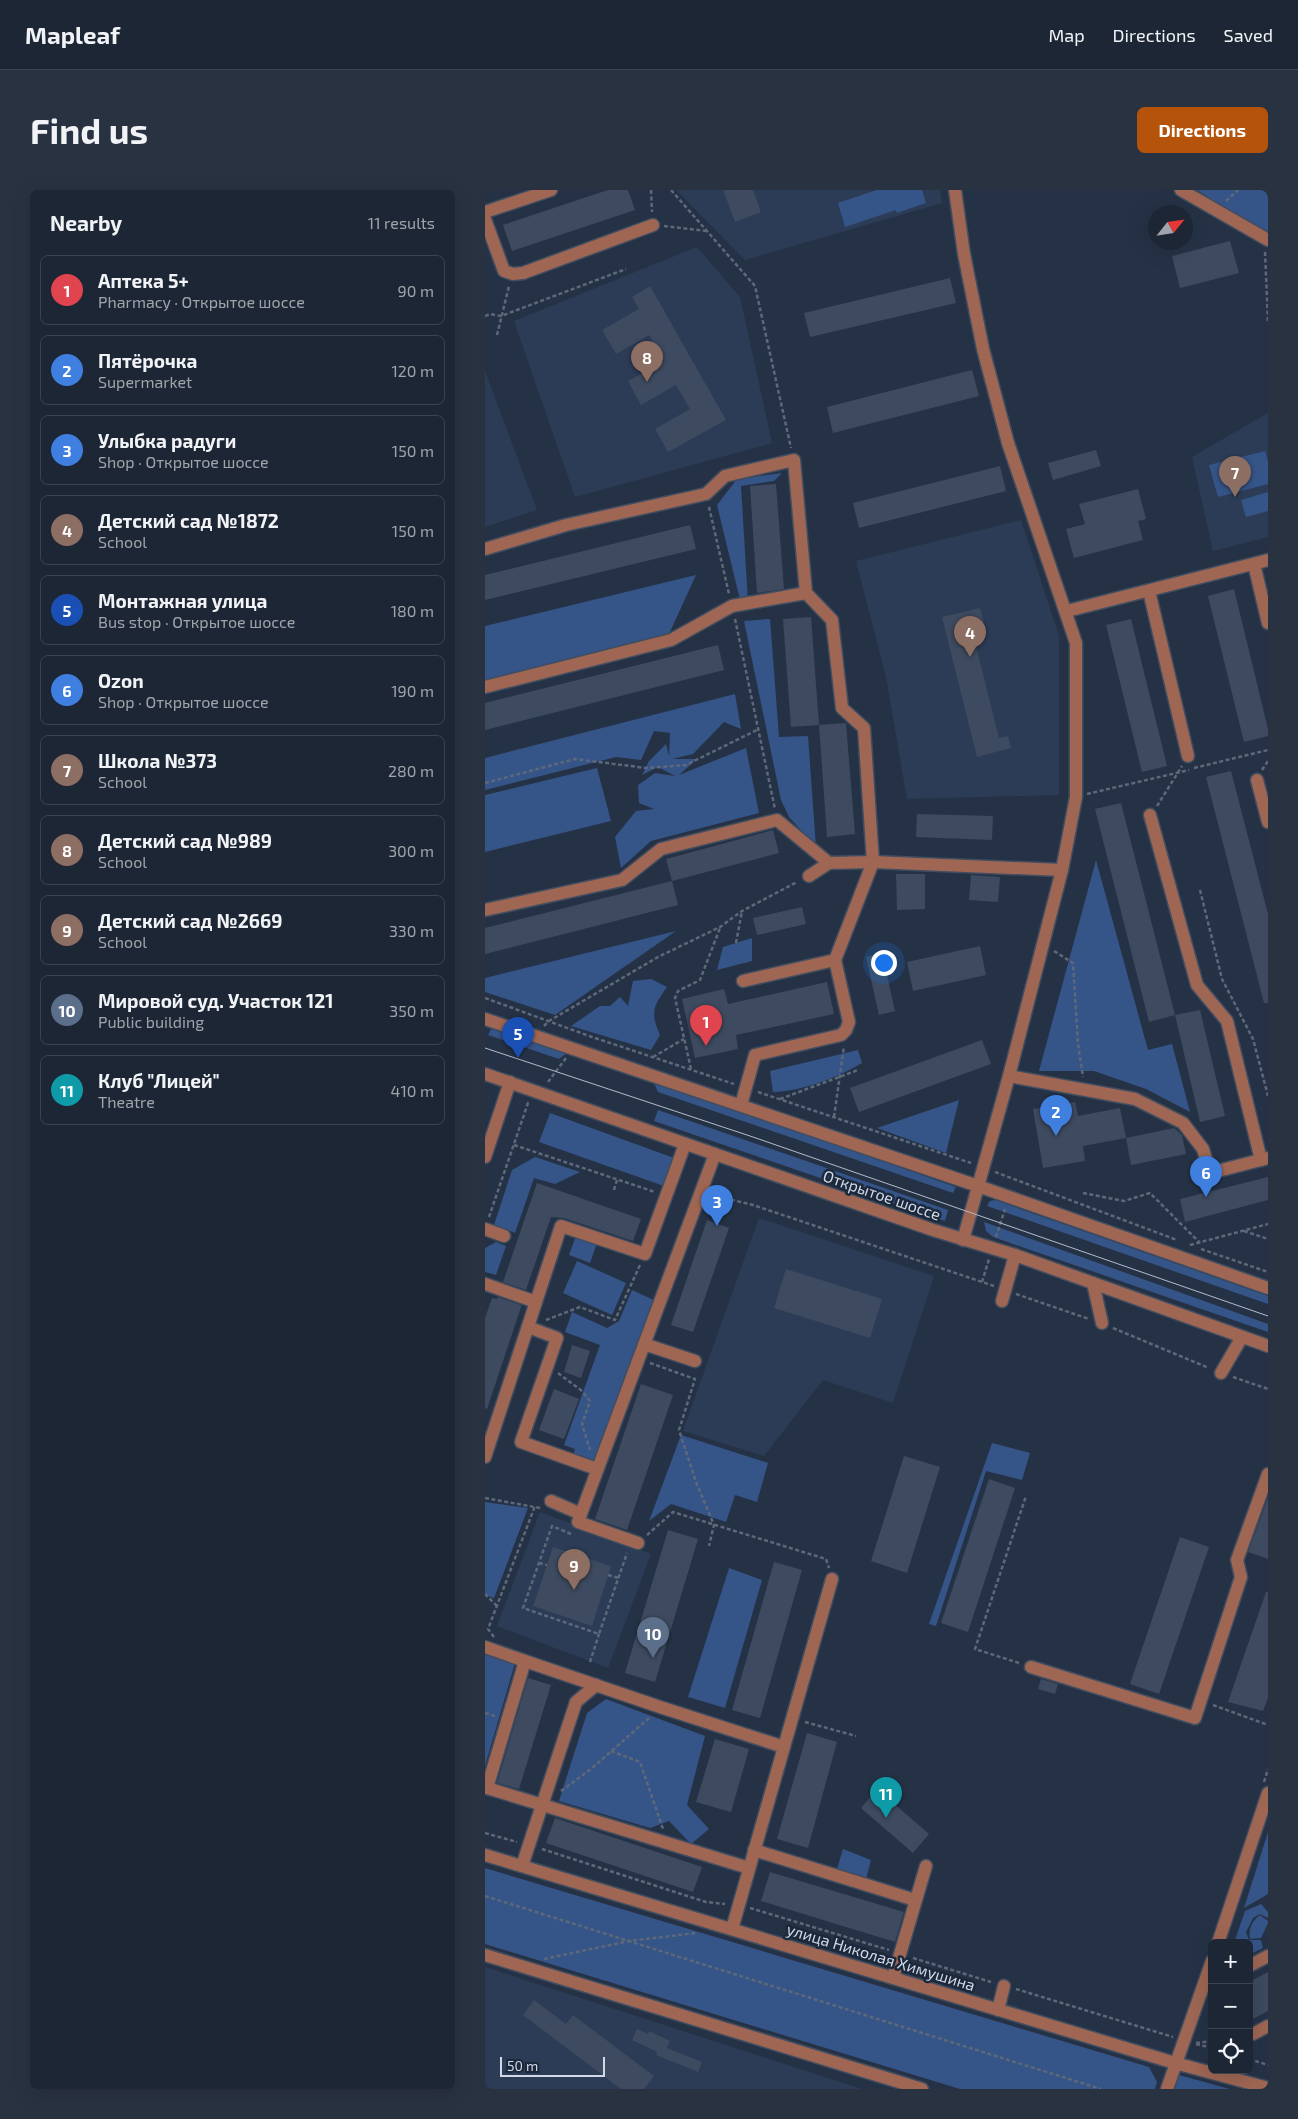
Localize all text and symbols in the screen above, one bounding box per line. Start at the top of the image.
text: Mapleaf [25,20,120,49]
text: Map [1048,24,1085,46]
text: Directions [1113,24,1196,46]
text: Saved [1224,24,1273,46]
button: Directions [1137,107,1268,153]
text: Find us [30,109,148,151]
north arrow [1148,205,1193,250]
text: Nearby [50,210,122,235]
text: 11 results [368,213,435,232]
text: Аптека 5+ [98,269,189,292]
text: 1 [64,281,70,300]
text: 90 m [398,281,434,300]
text: Pharmacy · Открытое шоссе [98,292,305,311]
pin: 8 [631,341,663,382]
text: Пятёрочка [98,349,197,372]
text: 2 [62,361,72,380]
text: 120 m [391,361,434,380]
text: Supermarket [98,372,192,391]
text: Улыбка радуги [98,429,236,452]
text: 3 [62,441,72,460]
text: 150 m [392,441,434,460]
text: Shop · Открытое шоссе [98,452,269,471]
pin: 7 [1219,456,1251,497]
text: Детский сад №1872 [98,509,279,532]
text: 4 [62,521,72,540]
text: 150 m [392,521,434,540]
text: School [98,532,147,551]
text: Монтажная улица [98,589,267,612]
text: 5 [63,601,71,620]
text: 180 m [391,601,434,620]
text: Bus stop · Открытое шоссе [98,612,295,631]
pin: 4 [954,616,986,657]
text: Ozon [98,669,144,692]
text: 6 [62,681,72,700]
text: 190 m [391,681,434,700]
text: Shop · Открытое шоссе [98,692,269,711]
text: Школа №373 [98,749,217,772]
text: 7 [63,761,71,780]
text: 280 m [388,761,434,780]
text: School [98,772,147,791]
text: Детский сад №989 [98,829,272,852]
text: 8 [62,841,72,860]
text: 300 m [388,841,434,860]
text: School [98,852,147,871]
text: Детский сад №2669 [98,909,282,932]
text: 9 [62,921,72,940]
text: 330 m [389,921,434,940]
text: School [98,932,147,951]
your location [871,950,897,976]
text: Мировой суд. Участок 121 [98,989,334,1012]
text: 10 [58,1001,76,1020]
text: 350 m [389,1001,434,1020]
pin: 1 [690,1005,722,1046]
text: Public building [98,1012,204,1031]
pin: 5 [502,1017,534,1058]
text: Клуб "Лицей" [98,1069,220,1092]
text: 11 [60,1081,74,1100]
text: 410 m [391,1081,434,1100]
text: Theatre [98,1092,155,1111]
pin: 2 [1040,1095,1072,1136]
pin: 6 [1190,1156,1222,1197]
street label: Открытое шоссе [821,1165,943,1224]
pin: 3 [701,1185,733,1226]
pin: 9 [558,1549,590,1590]
pin: 10 [637,1617,669,1658]
pin: 11 [870,1777,902,1818]
street label: улица Николая Химушина [784,1919,978,1995]
map controls [1208,1939,1253,2074]
button: + [1208,1939,1253,1984]
button: − [1208,1984,1253,2029]
button: locate [1208,2029,1253,2074]
scale bar [500,2054,605,2077]
text: 50 m [507,2057,538,2074]

